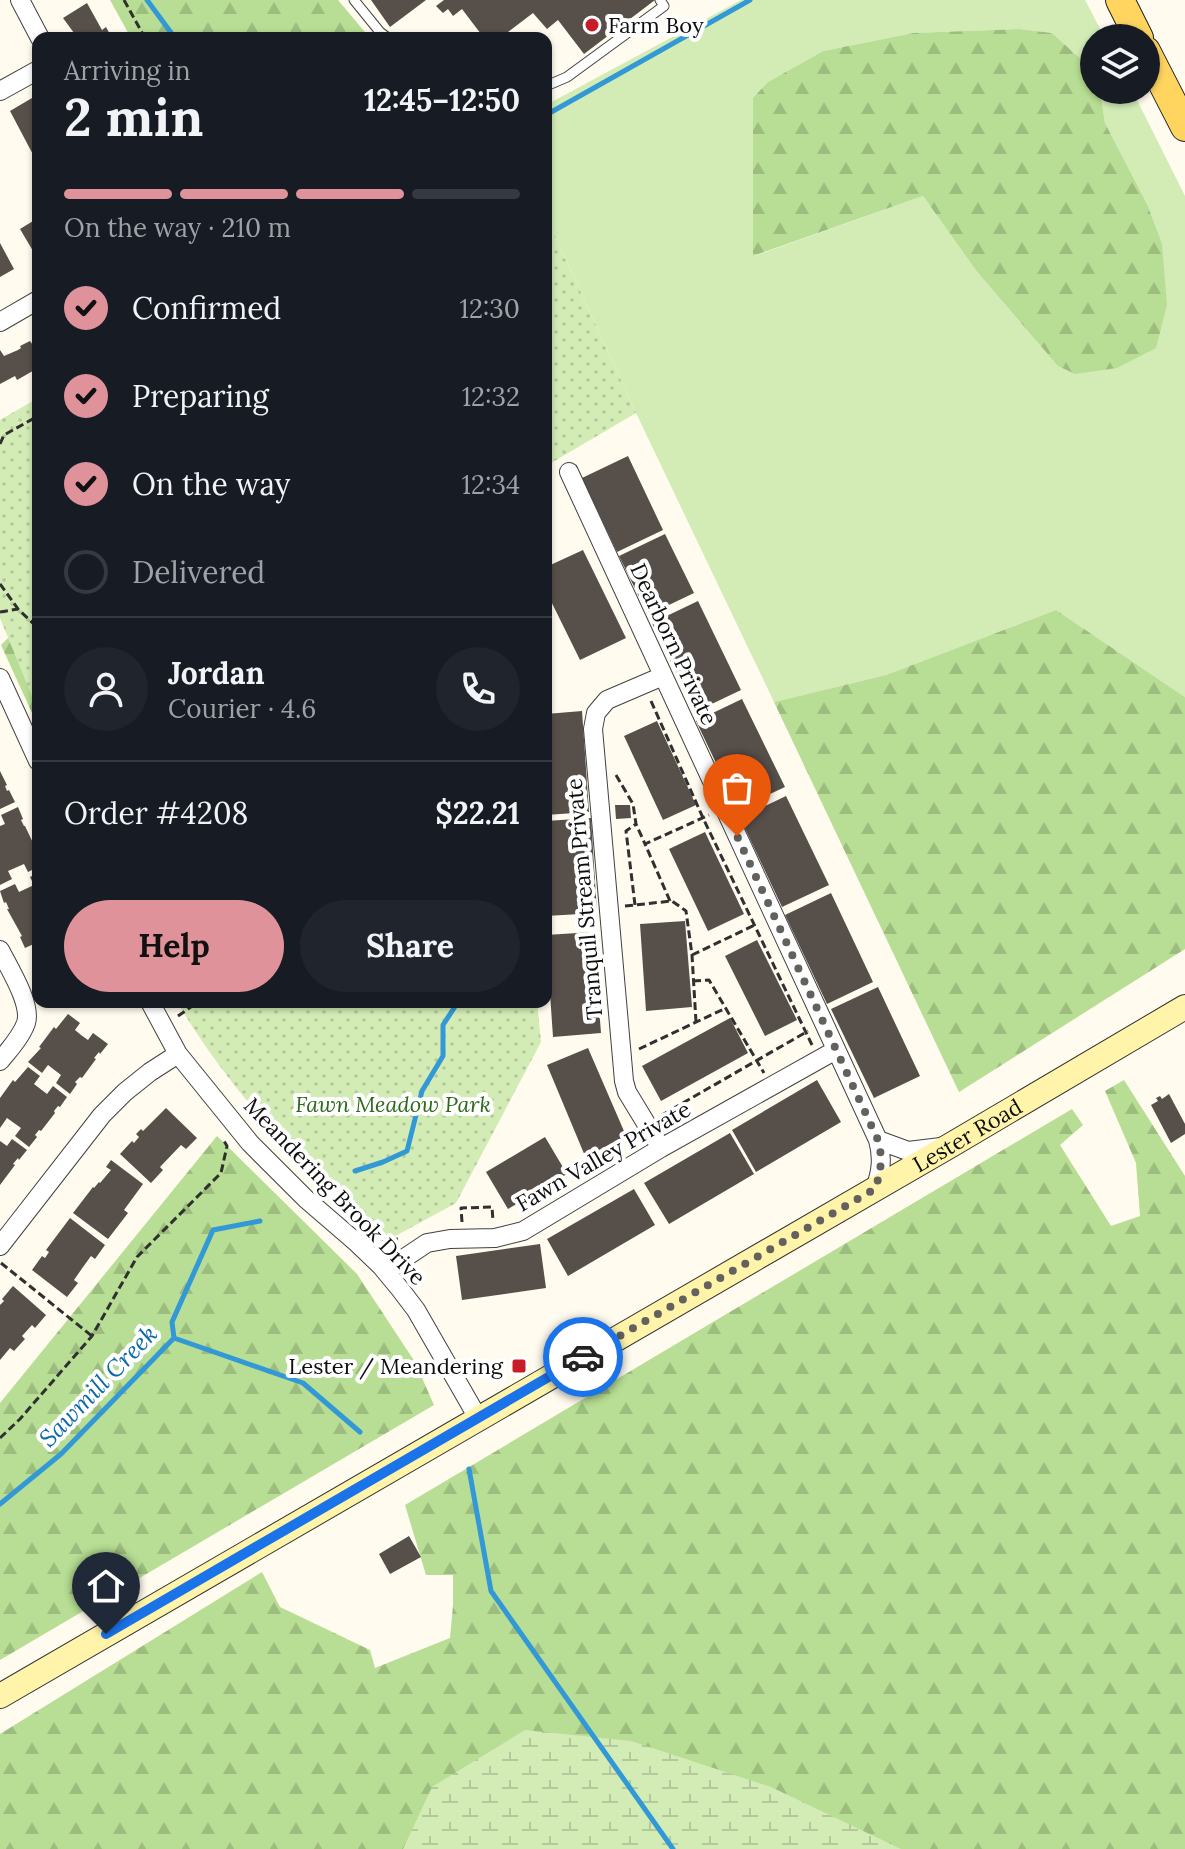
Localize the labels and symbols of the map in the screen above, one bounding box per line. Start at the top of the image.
place label: Farm Boy [608,11,704,39]
marker: Farm Boy [583,16,601,34]
street label: Dearborn Private [624,559,724,729]
pin [703,754,771,836]
street label: Tranquil Stream Private [559,777,608,1021]
park label: Fawn Meadow Park [295,1090,491,1118]
street label: Meandering Brook Drive [238,1091,432,1291]
street label: Lester Road [908,1092,1027,1178]
street label: Fawn Valley Private [511,1095,695,1217]
courier [543,1317,623,1397]
water label: Sawmill Creek [32,1319,164,1453]
place label: Lester / Meandering [289,1352,504,1380]
marker: Lester / Meandering [510,1357,528,1375]
pin [72,1552,140,1634]

